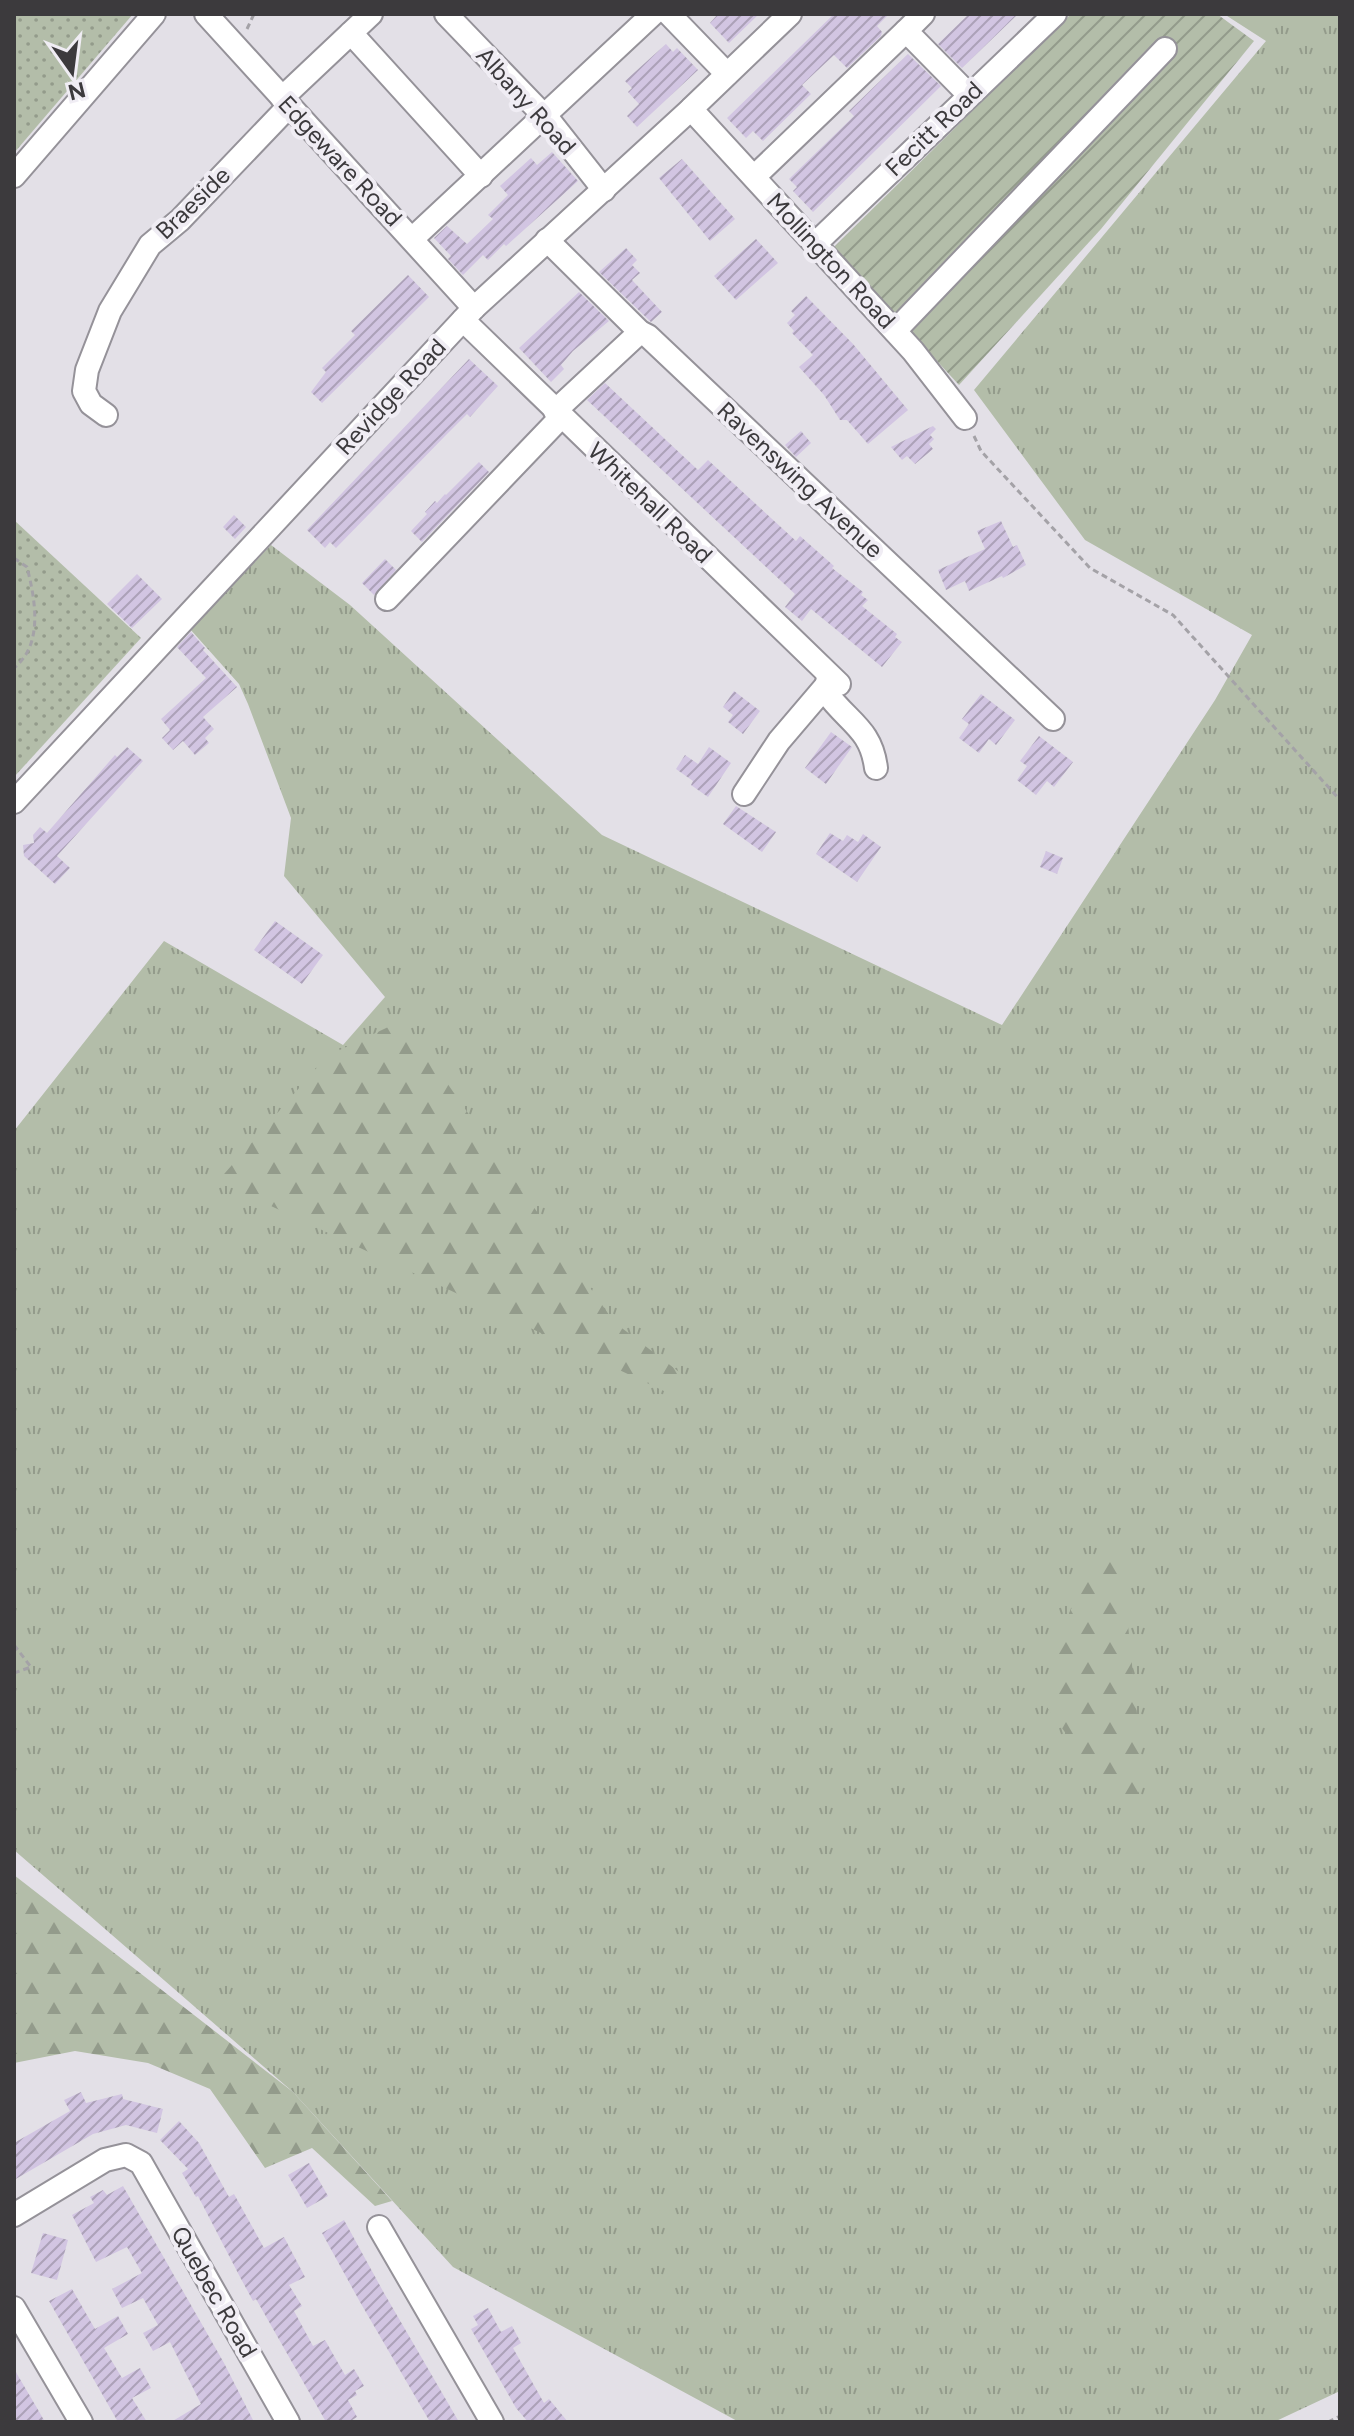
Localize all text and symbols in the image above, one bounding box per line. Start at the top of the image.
north arrow [32,32,112,112]
street label: Albany Road [470,41,582,160]
street label: Fecitt Road [879,75,988,182]
text: N [65,76,88,106]
street label: Edgeware Road [272,89,408,232]
street label: Braeside [149,160,236,245]
street label: Mollington Road [761,187,902,335]
street label: Revidge Road [329,333,452,461]
street label: Ravenswing Avenue [711,395,889,564]
street label: Whitehall Road [582,436,719,569]
street label: Quebec Road [165,2221,264,2362]

